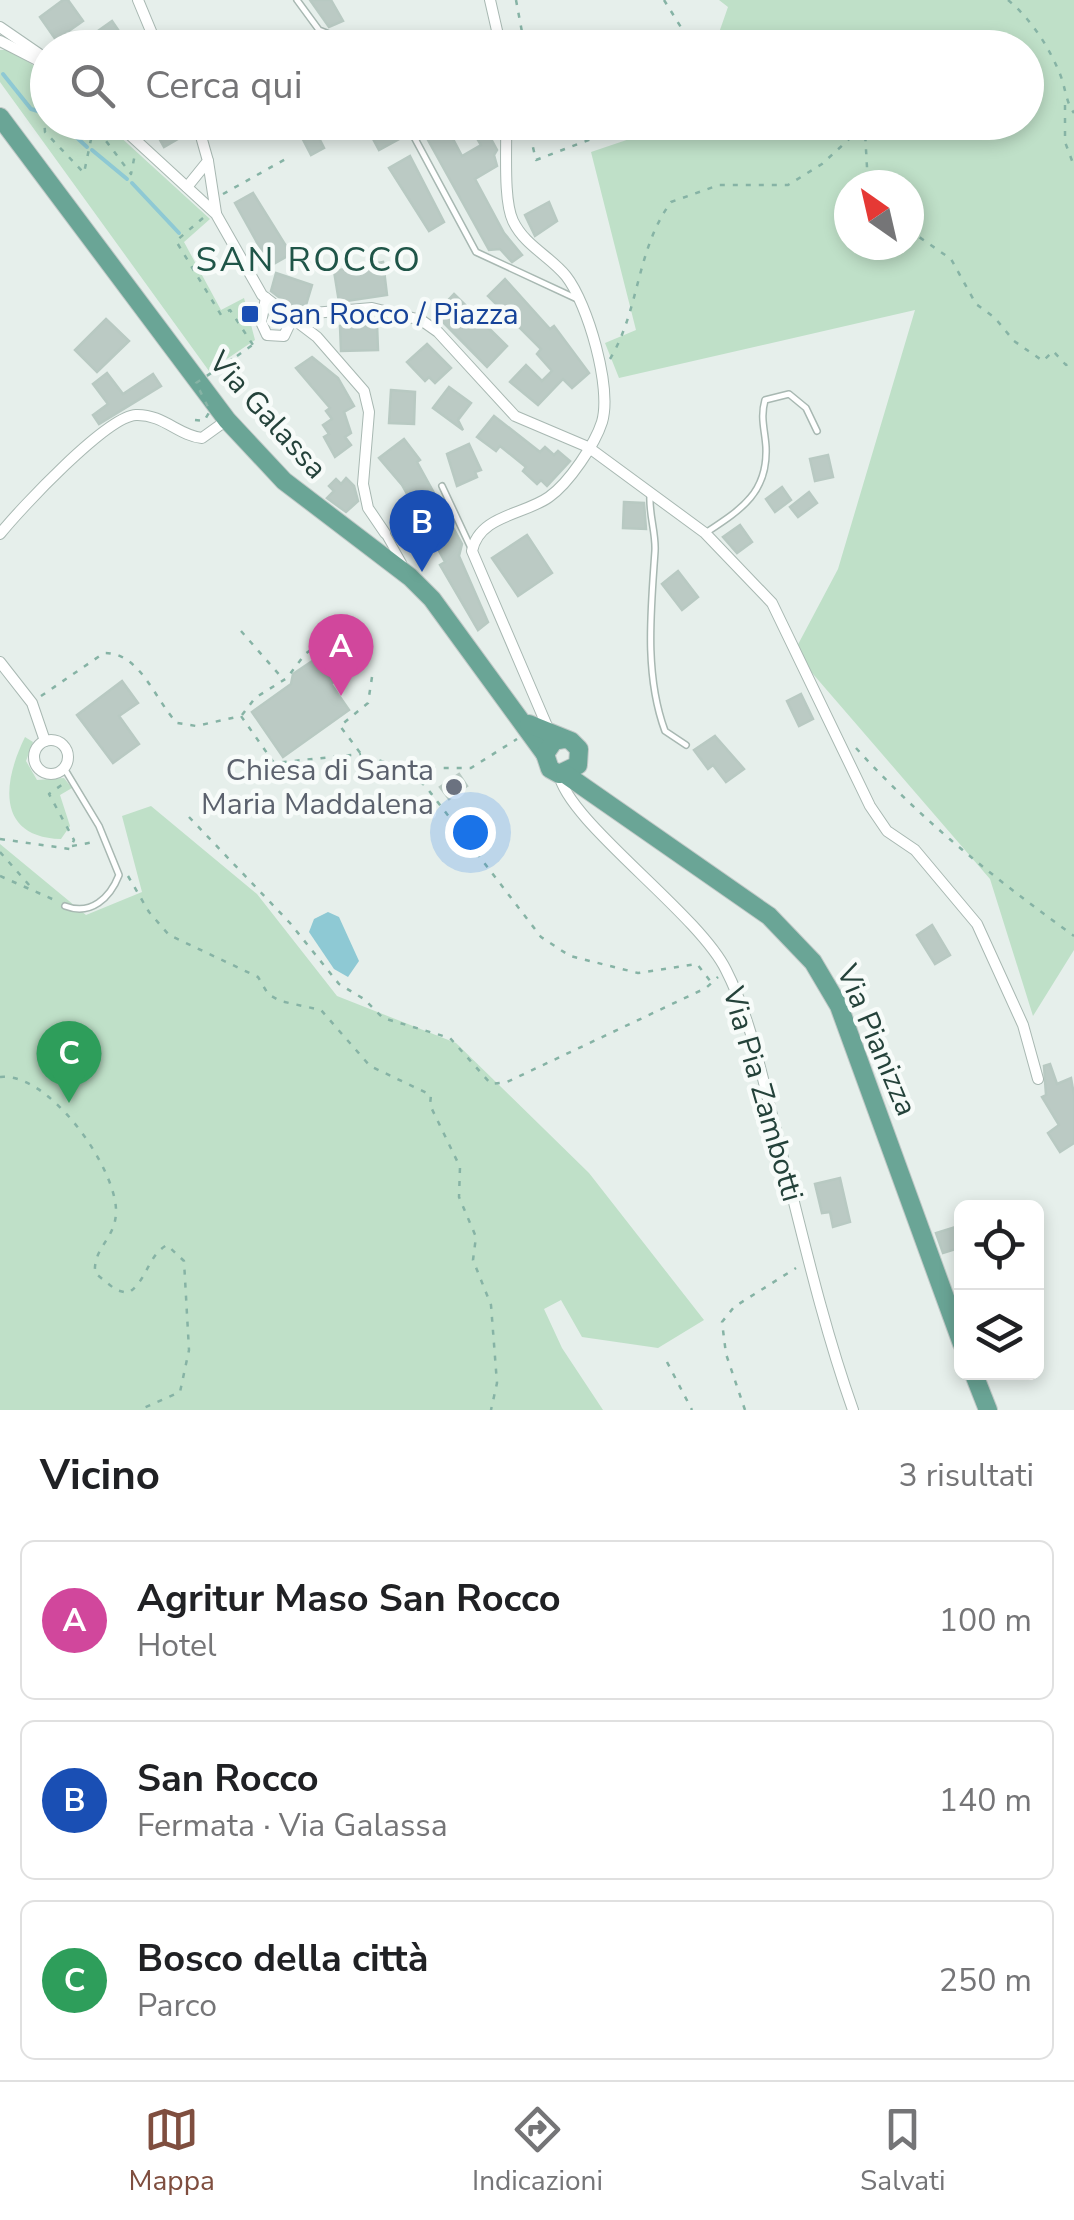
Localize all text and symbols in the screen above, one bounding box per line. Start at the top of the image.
search box [30,30,1044,140]
icon: search [65,58,120,113]
text: Cerca qui [145,60,302,111]
north arrow [834,170,924,260]
district label: SAN ROCCO [196,236,422,283]
place label: San Rocco / Piazza [270,294,519,335]
marker: San Rocco / Piazza [239,303,261,325]
street label: Via Galassa [199,342,336,488]
pin: B [390,490,454,572]
pin: A [308,614,374,696]
place label: Chiesa di Santa Maria Maddalena [201,750,434,825]
marker: Chiesa di Santa Maria Maddalena [443,776,465,798]
your location [445,807,496,858]
street label: Via Pianizza [826,957,927,1122]
street label: Via Pia Zambotti [712,981,813,1206]
pin: C [36,1020,102,1103]
map controls [954,1200,1044,1380]
button: locate [954,1200,1044,1290]
button: layers [954,1290,1044,1380]
text: Vicino [40,1447,160,1504]
text: 3 risultati [898,1454,1034,1497]
text: Agritur Maso San Rocco [137,1573,561,1624]
text: A [63,1599,86,1642]
text: 100 m [939,1599,1032,1642]
text: Hotel [137,1624,217,1667]
text: San Rocco [137,1753,319,1804]
text: B [63,1779,86,1822]
text: 140 m [939,1779,1032,1822]
text: Fermata · Via Galassa [137,1804,448,1847]
text: Bosco della città [137,1933,429,1984]
text: C [64,1959,85,2002]
text: 250 m [939,1959,1032,2002]
text: Parco [137,1984,217,2027]
tab: Mappa [129,2102,215,2200]
tab: Indicazioni [472,2102,603,2200]
tab: Salvati [860,2102,945,2200]

